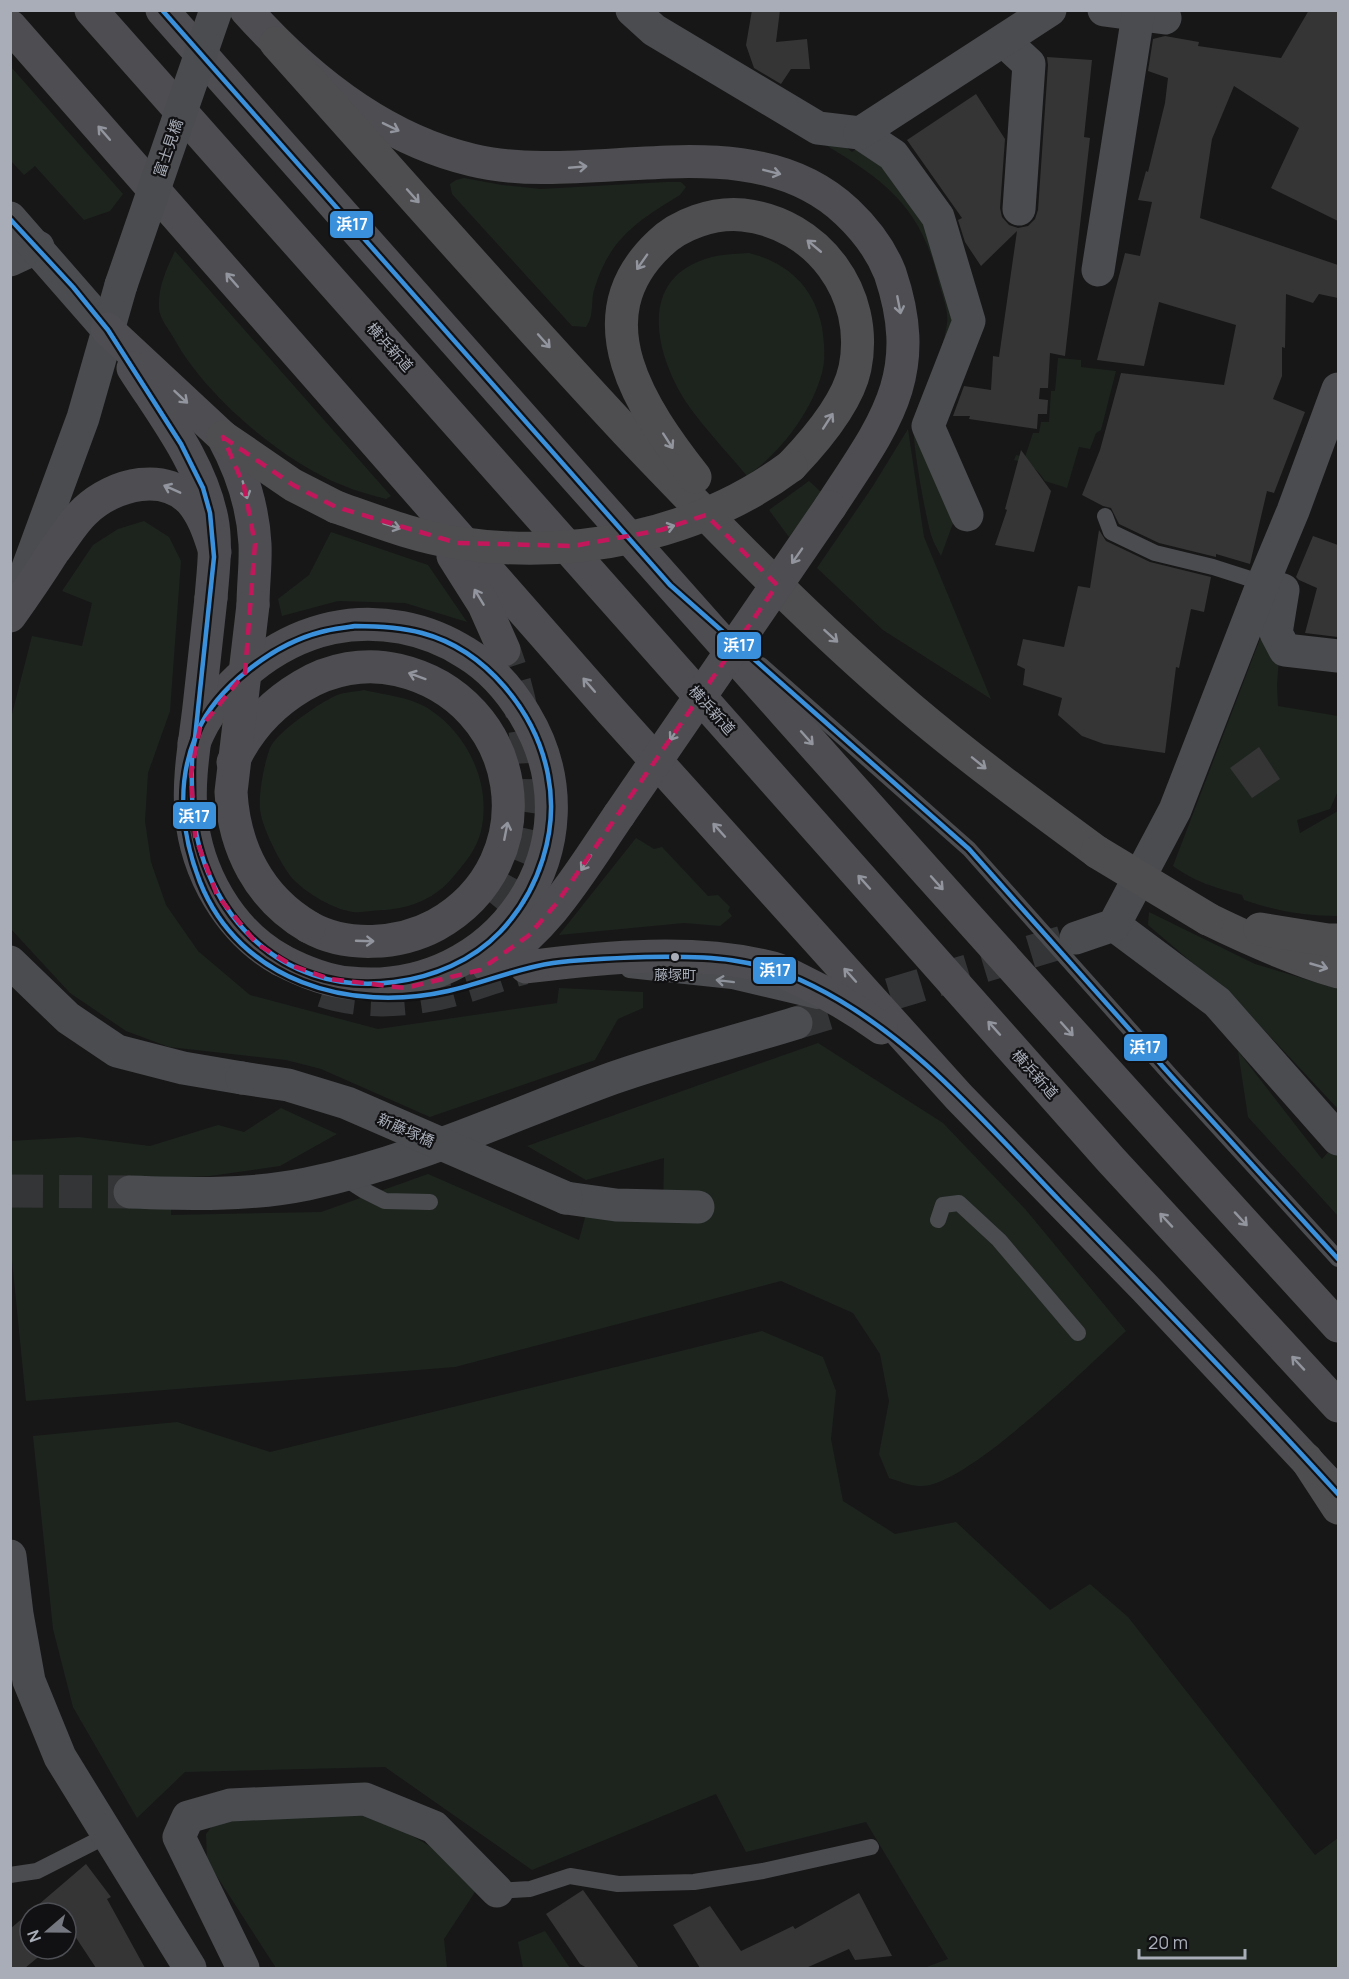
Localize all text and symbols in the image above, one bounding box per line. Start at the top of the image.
street label: 富士見橋 [148,116,188,180]
one-way arrow [381,122,399,134]
one-way arrow [97,126,111,141]
one-way arrow [568,161,588,172]
one-way arrow [762,166,781,178]
one-way arrow [406,188,420,203]
line badge: 浜17 [329,210,374,239]
text: 浜17 [336,213,368,235]
one-way arrow [807,239,822,253]
one-way arrow [636,254,648,270]
one-way arrow [225,273,239,288]
one-way arrow [894,295,905,314]
street label: 横浜新道 [362,318,418,376]
one-way arrow [537,333,551,348]
one-way arrow [173,390,188,404]
one-way arrow [822,413,834,430]
one-way arrow [663,432,675,449]
one-way arrow [240,481,252,500]
one-way arrow [164,483,182,494]
one-way arrow [382,521,401,532]
one-way arrow [657,522,676,533]
one-way arrow [791,547,803,563]
one-way arrow [473,589,485,606]
one-way arrow [824,629,839,643]
line badge: 浜17 [716,631,762,660]
text: 浜17 [723,634,755,656]
one-way arrow [408,669,427,680]
one-way arrow [582,678,596,693]
street label: 横浜新道 [684,681,740,739]
one-way arrow [669,725,681,741]
one-way arrow [800,730,814,745]
one-way arrow [971,757,987,770]
line badge: 浜17 [172,801,217,830]
text: 浜17 [178,805,210,827]
one-way arrow [501,821,512,841]
one-way arrow [712,823,726,838]
one-way arrow [580,854,592,870]
one-way arrow [857,875,871,890]
one-way arrow [930,875,944,890]
one-way arrow [355,935,374,946]
marker: 藤塚町 [669,951,681,963]
line badge: 浜17 [752,956,797,985]
text: 浜17 [759,959,791,981]
one-way arrow [1310,961,1329,972]
place label: 藤塚町 [654,965,696,984]
one-way arrow [843,968,857,983]
one-way arrow [716,975,736,986]
one-way arrow [987,1021,1001,1036]
one-way arrow [1060,1021,1074,1036]
line badge: 浜17 [1123,1033,1168,1062]
text: 浜17 [1129,1036,1161,1058]
street label: 横浜新道 [1007,1045,1063,1103]
street label: 新藤塚橋 [374,1108,438,1152]
one-way arrow [1159,1212,1173,1227]
one-way arrow [1234,1212,1248,1227]
one-way arrow [1291,1356,1305,1371]
north arrow [18,1901,78,1961]
scale bar [1139,1922,1246,1960]
text: N [22,1927,46,1945]
text: 20 m [1148,1930,1188,1954]

